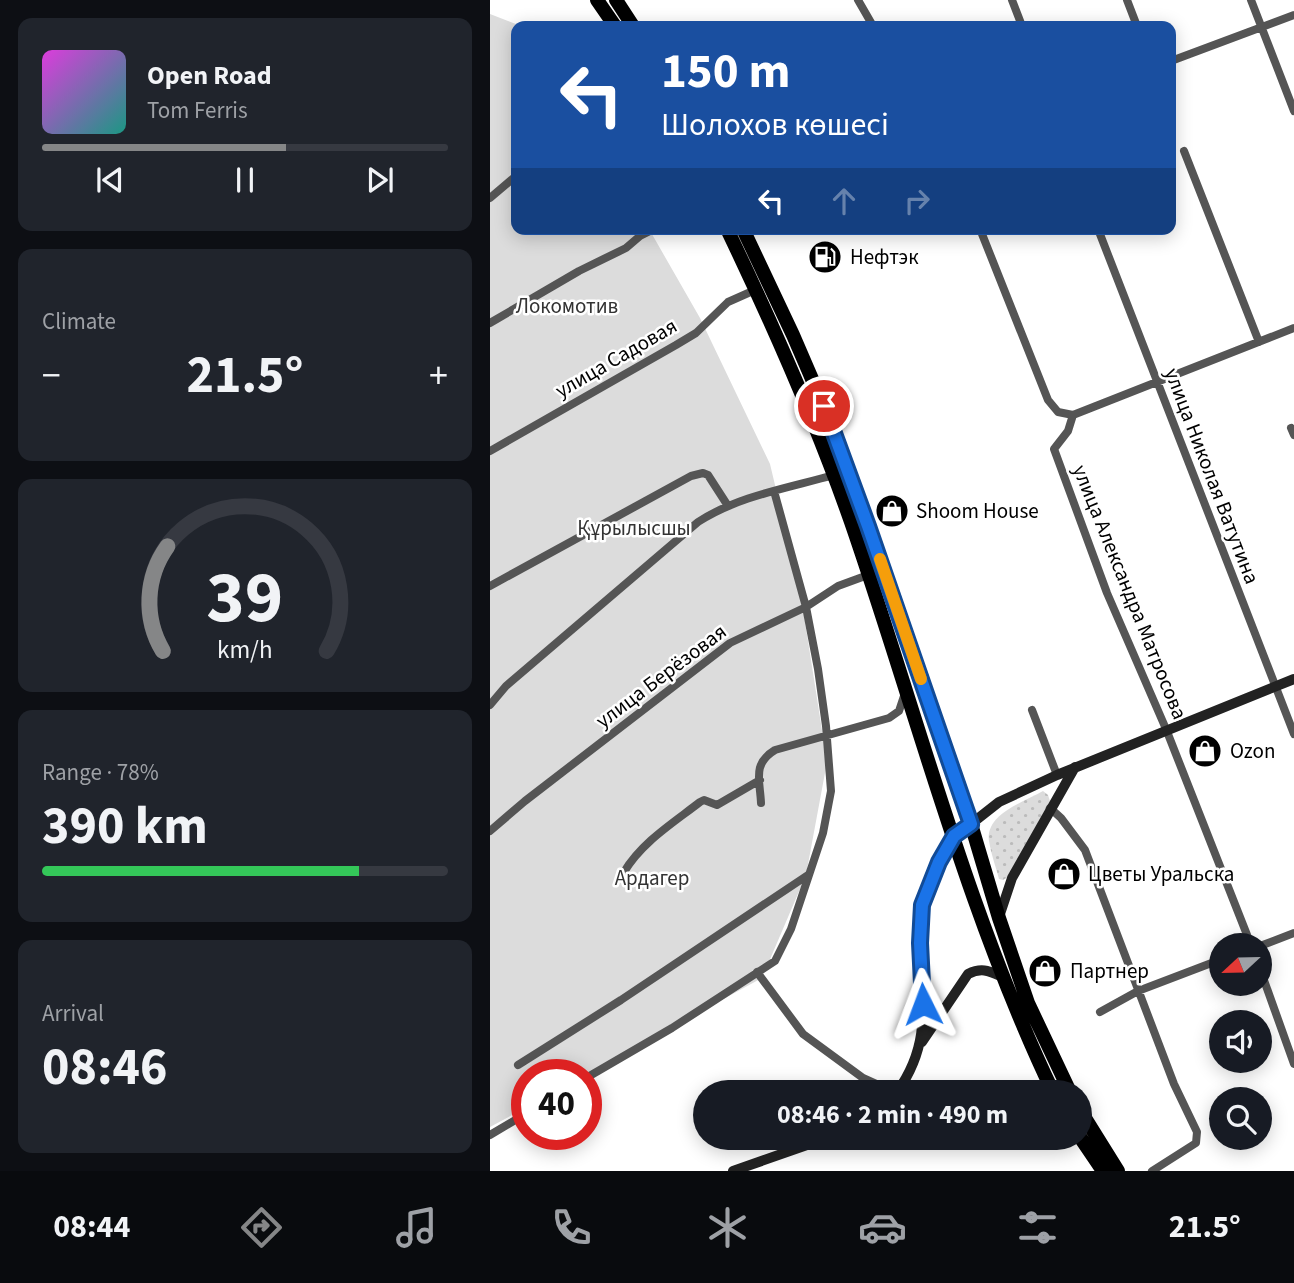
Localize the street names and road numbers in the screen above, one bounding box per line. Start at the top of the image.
street label: улица Садовая [549,311,683,405]
street label: улица Николая Ватутина [1157,364,1267,588]
street label: улица Александра Матросова [1065,460,1195,724]
street label: улица Берёзовая [589,617,733,735]

